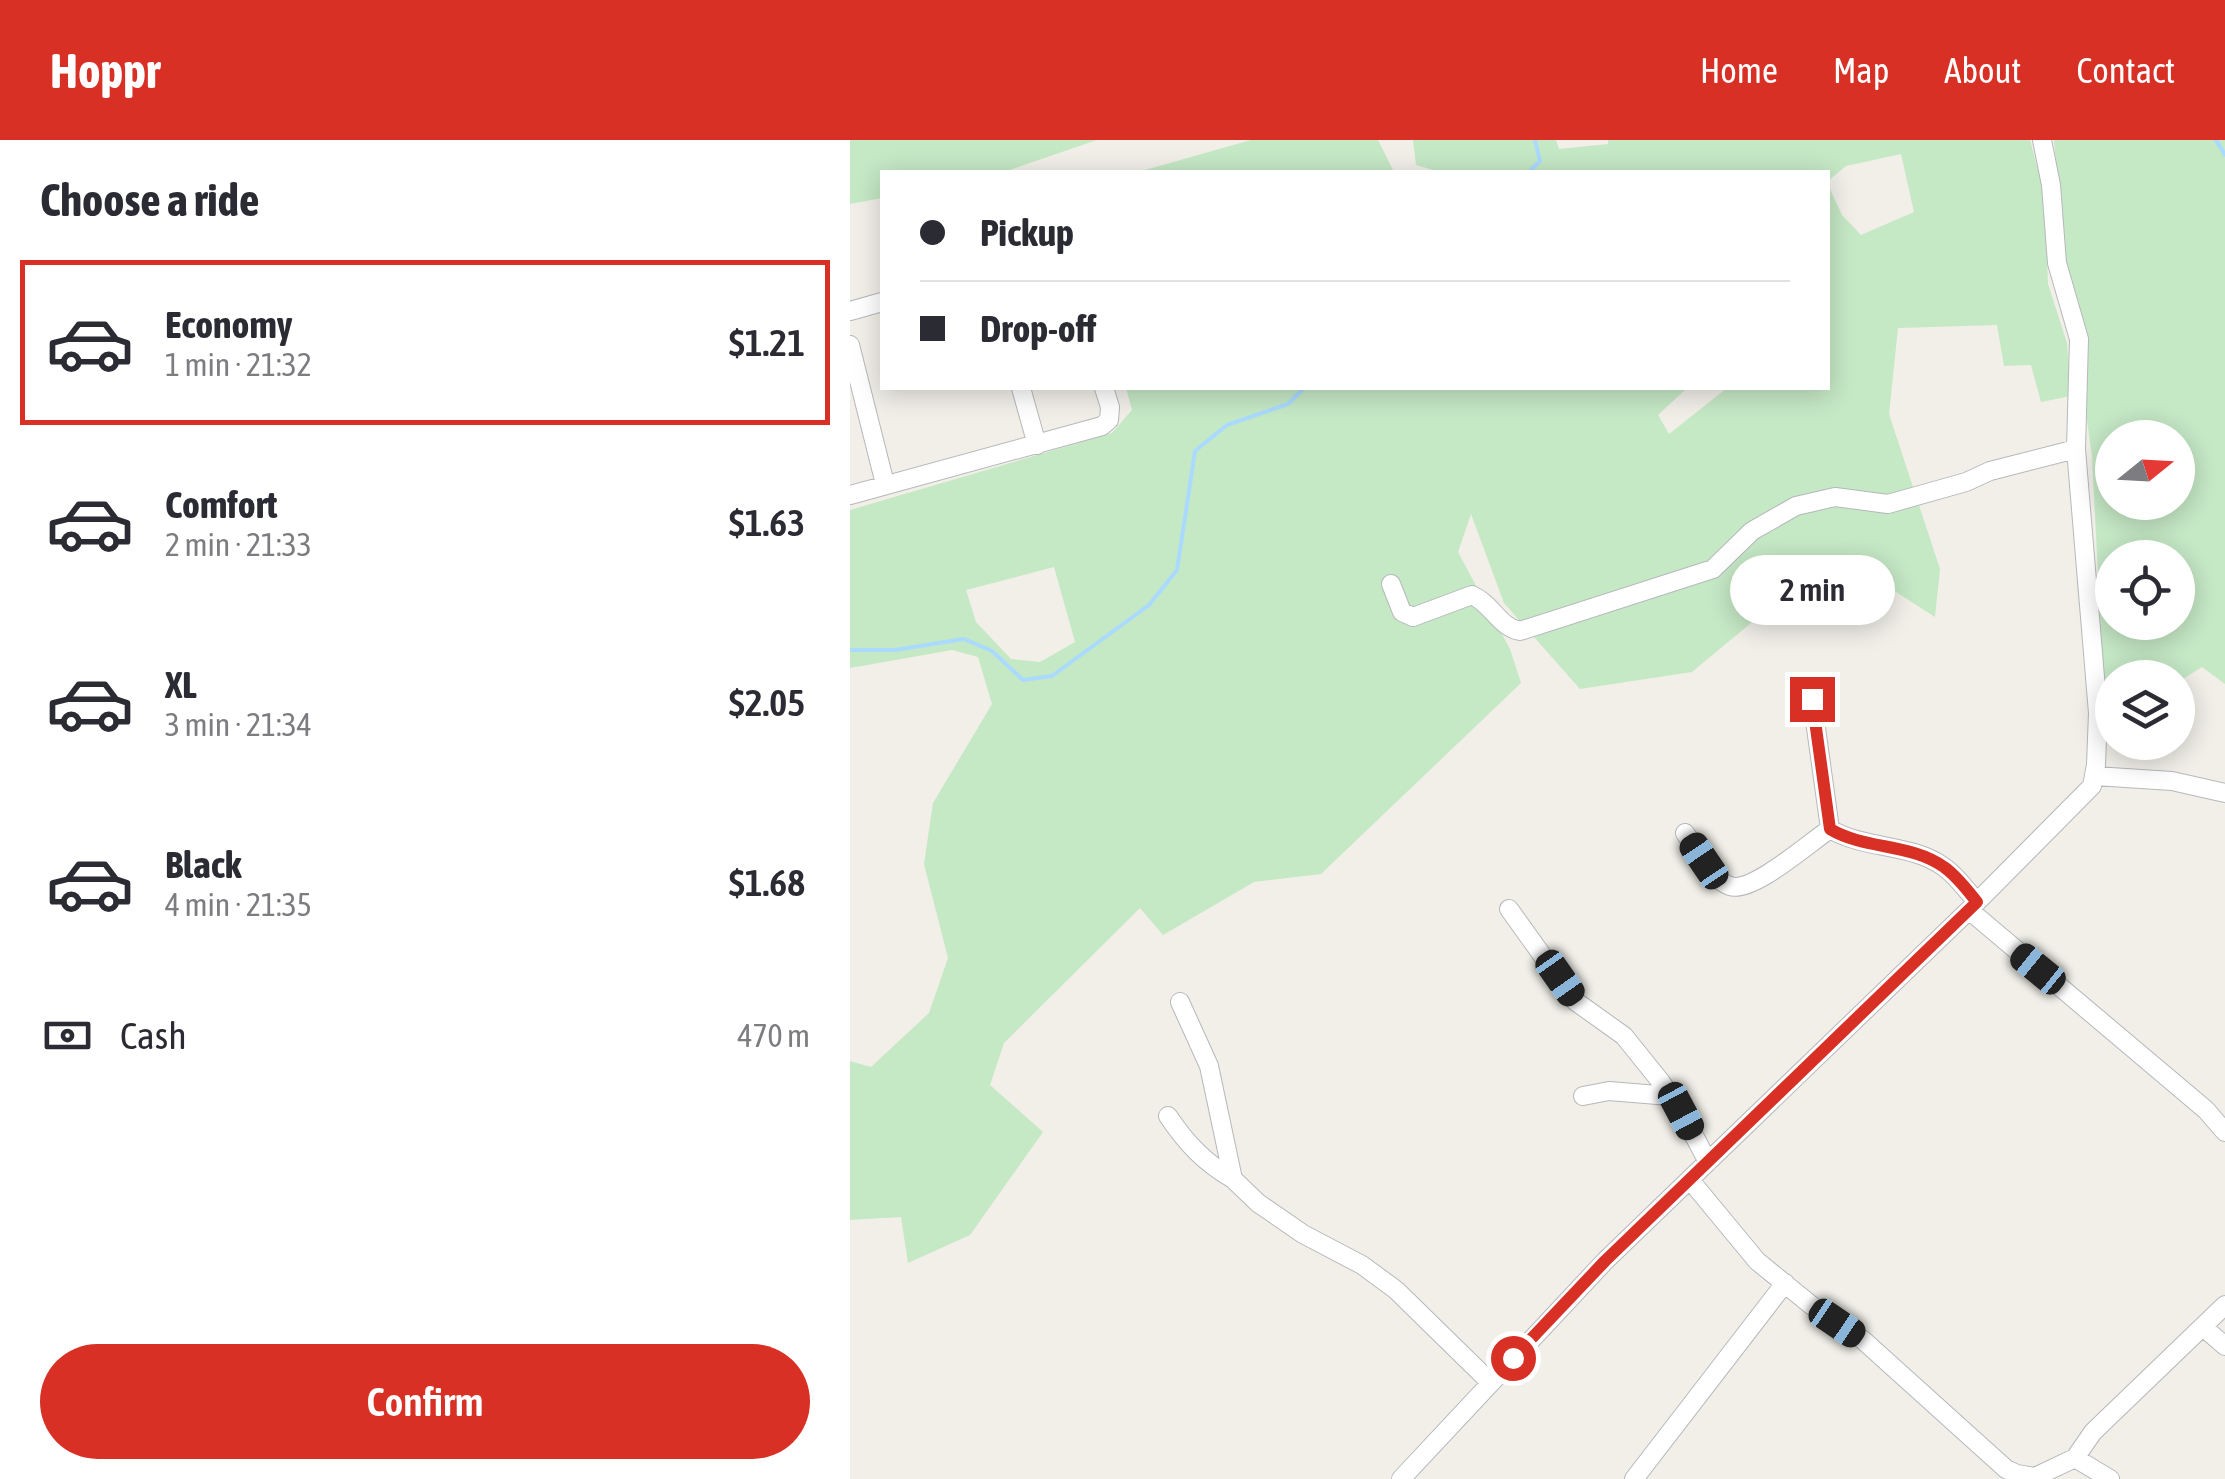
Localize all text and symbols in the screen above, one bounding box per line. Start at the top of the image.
text: Hoppr [50,43,160,98]
text: Home [1700,50,1778,90]
text: Map [1833,50,1889,90]
text: About [1944,50,2021,90]
text: Contact [2076,50,2175,90]
text: Choose a ride [40,174,259,226]
text: Pickup [980,211,1074,254]
icon: car [45,298,135,388]
text: Economy [165,303,292,346]
text: Drop-off [980,307,1096,350]
text: $1.21 [729,321,805,364]
text: 1 min · 21:32 [165,346,312,383]
north arrow [2095,420,2195,520]
map controls [2095,420,2195,760]
icon: car [45,478,135,568]
text: Comfort [165,483,277,526]
text: $1.63 [729,501,805,544]
text: 2 min · 21:33 [165,526,312,563]
button: locate [2095,540,2195,640]
callout: 2 min [1730,554,1894,624]
text: 2 min [1780,571,1845,608]
icon: car [45,658,135,748]
button: layers [2095,660,2195,760]
text: XL [165,663,197,706]
route end [1790,677,1835,722]
text: $2.05 [729,681,805,724]
text: 3 min · 21:34 [165,706,312,743]
car [1675,828,1733,894]
icon: car [45,838,135,928]
text: Black [165,843,242,886]
text: $1.68 [729,861,805,904]
text: 4 min · 21:35 [165,886,312,923]
car [2005,938,2071,1000]
car [1531,945,1589,1011]
icon: cash [40,1008,95,1063]
text: Cash [120,1014,187,1057]
text: 470 m [737,1017,810,1054]
car [1654,1077,1708,1145]
car [1804,1294,1870,1352]
route start [1491,1336,1536,1381]
button: Confirm [40,1344,810,1459]

